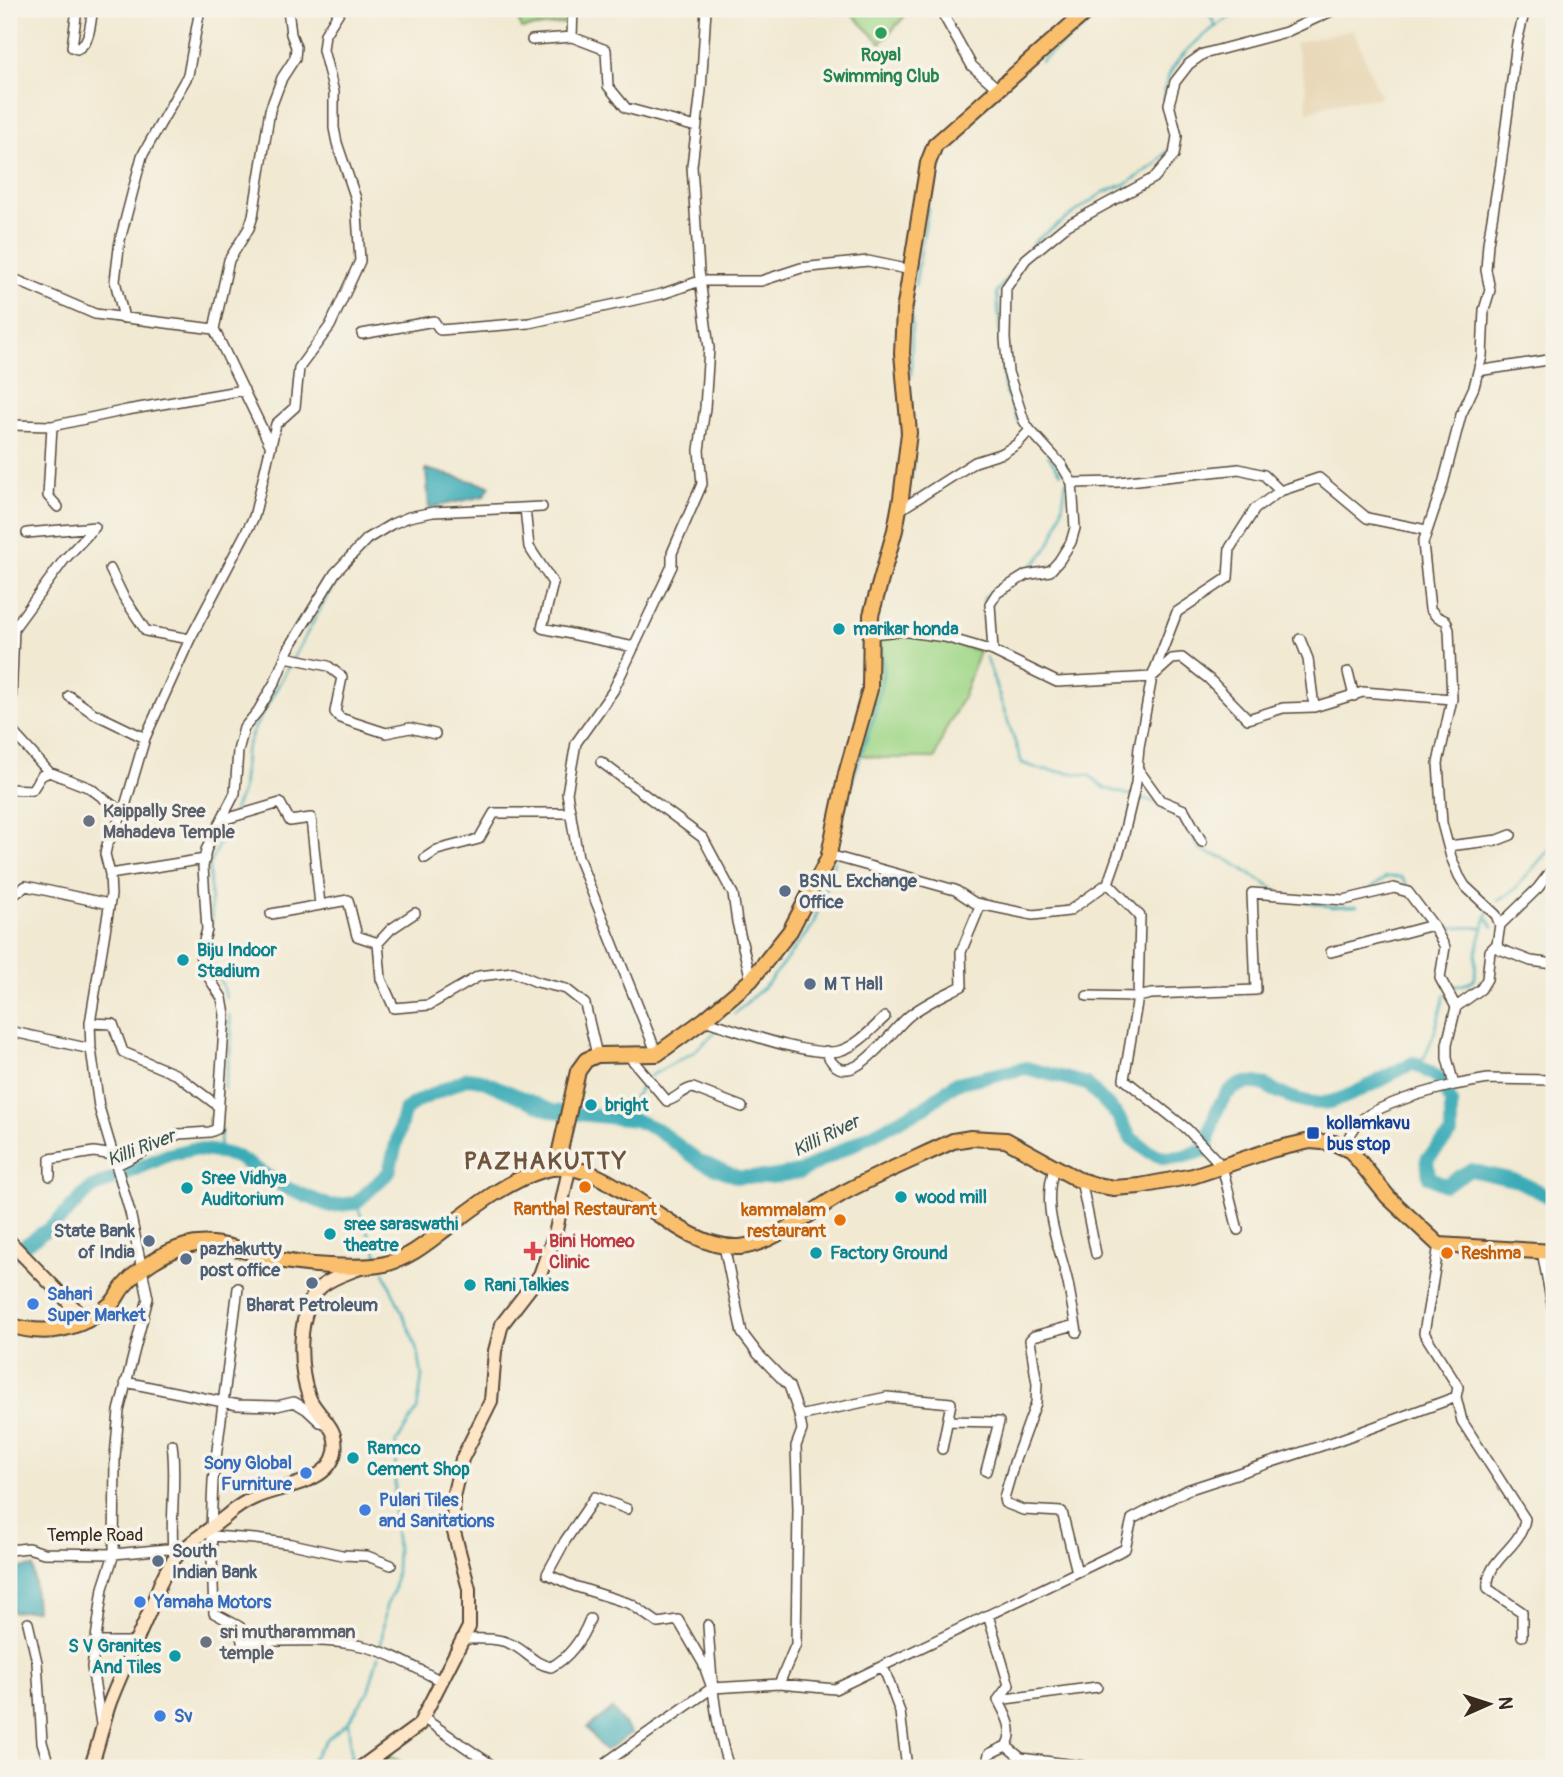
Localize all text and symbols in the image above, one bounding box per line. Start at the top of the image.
marker: Royal Swimming Club [873,25,889,41]
place label: Royal Swimming Club [823,44,940,88]
place label: marikar honda [853,618,959,641]
marker: marikar honda [831,621,847,637]
place label: Kaippally Sree Mahadeva Temple [103,800,236,844]
marker: Kaippally Sree Mahadeva Temple [81,813,97,829]
place label: BSNL Exchange Office [799,870,918,914]
marker: BSNL Exchange Office [777,883,793,899]
place label: Biju Indoor Stadium [197,939,278,983]
marker: Biju Indoor Stadium [175,952,191,968]
place label: M T Hall [824,973,883,996]
marker: M T Hall [802,976,818,992]
place label: bright [605,1094,649,1117]
marker: bright [583,1097,599,1113]
water label: Killi River [789,1109,865,1162]
place label: kollamkavu bus stop [1326,1112,1410,1156]
water label: Killi River [104,1123,181,1172]
marker: kollamkavu bus stop [1305,1125,1321,1141]
district label: PAZHAKUTTY [464,1147,628,1176]
place label: Sree Vidhya Auditorium [201,1167,287,1211]
marker: Ranthal Restaurant [577,1179,593,1195]
marker: Sree Vidhya Auditorium [179,1180,195,1196]
place label: wood mill [915,1186,987,1209]
marker: wood mill [893,1189,909,1205]
place label: Ranthal Restaurant [513,1198,658,1221]
place label: kammalam restaurant [740,1199,827,1243]
marker: kammalam restaurant [832,1212,848,1228]
place label: sree saraswathi theatre [343,1213,458,1257]
place label: State Bank of India [54,1220,136,1264]
marker: sree saraswathi theatre [322,1226,338,1242]
place label: Bini Homeo Clinic [549,1230,635,1274]
marker: State Bank of India [141,1233,157,1249]
place label: pazhakutty post office [200,1238,282,1282]
marker: Bini Homeo Clinic [523,1241,543,1261]
place label: Factory Ground [830,1242,948,1265]
place label: Reshma [1461,1242,1522,1265]
marker: Factory Ground [808,1245,824,1261]
marker: Reshma [1439,1245,1455,1261]
marker: pazhakutty post office [178,1251,194,1267]
place label: Rani Talkies [484,1274,570,1297]
marker: Bharat Petroleum [304,1275,320,1291]
marker: Rani Talkies [462,1277,478,1293]
place label: Sahari Super Market [47,1283,146,1327]
place label: Bharat Petroleum [246,1294,378,1317]
marker: Sahari Super Market [25,1296,41,1312]
place label: Ramco Cement Shop [367,1437,470,1481]
marker: Ramco Cement Shop [345,1450,361,1466]
place label: Sony Global Furniture [203,1452,293,1496]
marker: Sony Global Furniture [298,1465,314,1481]
place label: Pulari Tiles and Sanitations [379,1489,495,1533]
marker: Pulari Tiles and Sanitations [357,1502,373,1518]
street label: Temple Road [47,1524,143,1547]
place label: South Indian Bank [172,1540,257,1584]
marker: South Indian Bank [150,1553,166,1569]
place label: Yamaha Motors [153,1591,272,1614]
marker: Yamaha Motors [132,1594,148,1610]
place label: sri mutharamman temple [219,1621,355,1665]
marker: sri mutharamman temple [198,1634,214,1650]
place label: S V Granites And Tiles [68,1635,162,1679]
marker: S V Granites And Tiles [167,1648,183,1664]
north arrow [1454,1668,1524,1738]
text: N [1493,1696,1517,1710]
place label: Sv [174,1705,193,1728]
marker: Sv [152,1708,168,1724]

